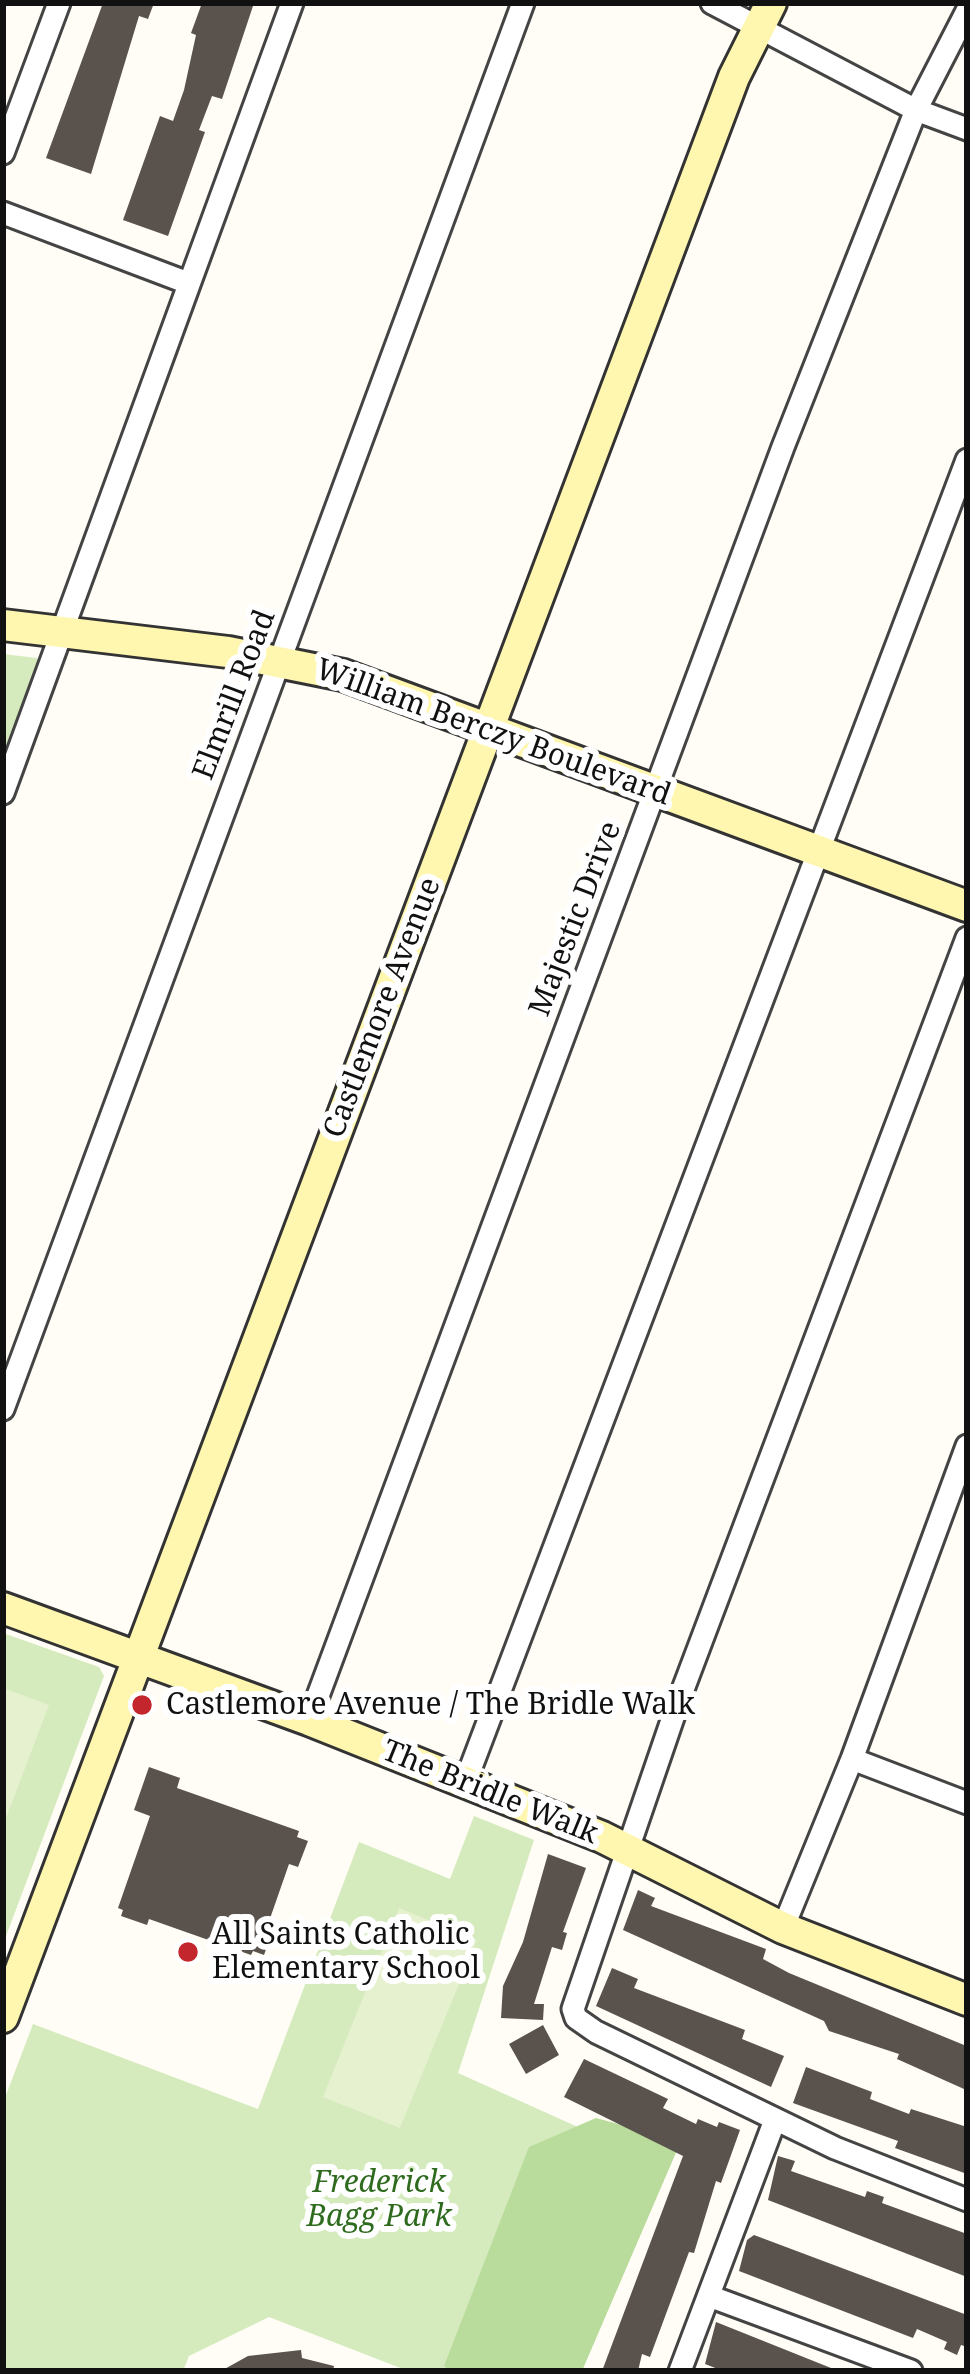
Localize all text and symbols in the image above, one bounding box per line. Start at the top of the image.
street label: Elmrill Road [186,605,284,785]
street label: William Berczy Boulevard [311,652,675,814]
street label: Majestic Drive [522,817,630,1021]
street label: Castlemore Avenue [317,873,449,1143]
place label: Castlemore Avenue / The Bridle Walk [166,1687,695,1723]
marker: Castlemore Avenue / The Bridle Walk [129,1692,155,1718]
street label: The Bridle Walk [377,1733,603,1853]
place label: All Saints Catholic Elementary School [212,1917,480,1988]
marker: All Saints Catholic Elementary School [175,1939,201,1965]
park label: Frederick Bagg Park [306,2165,452,2236]

